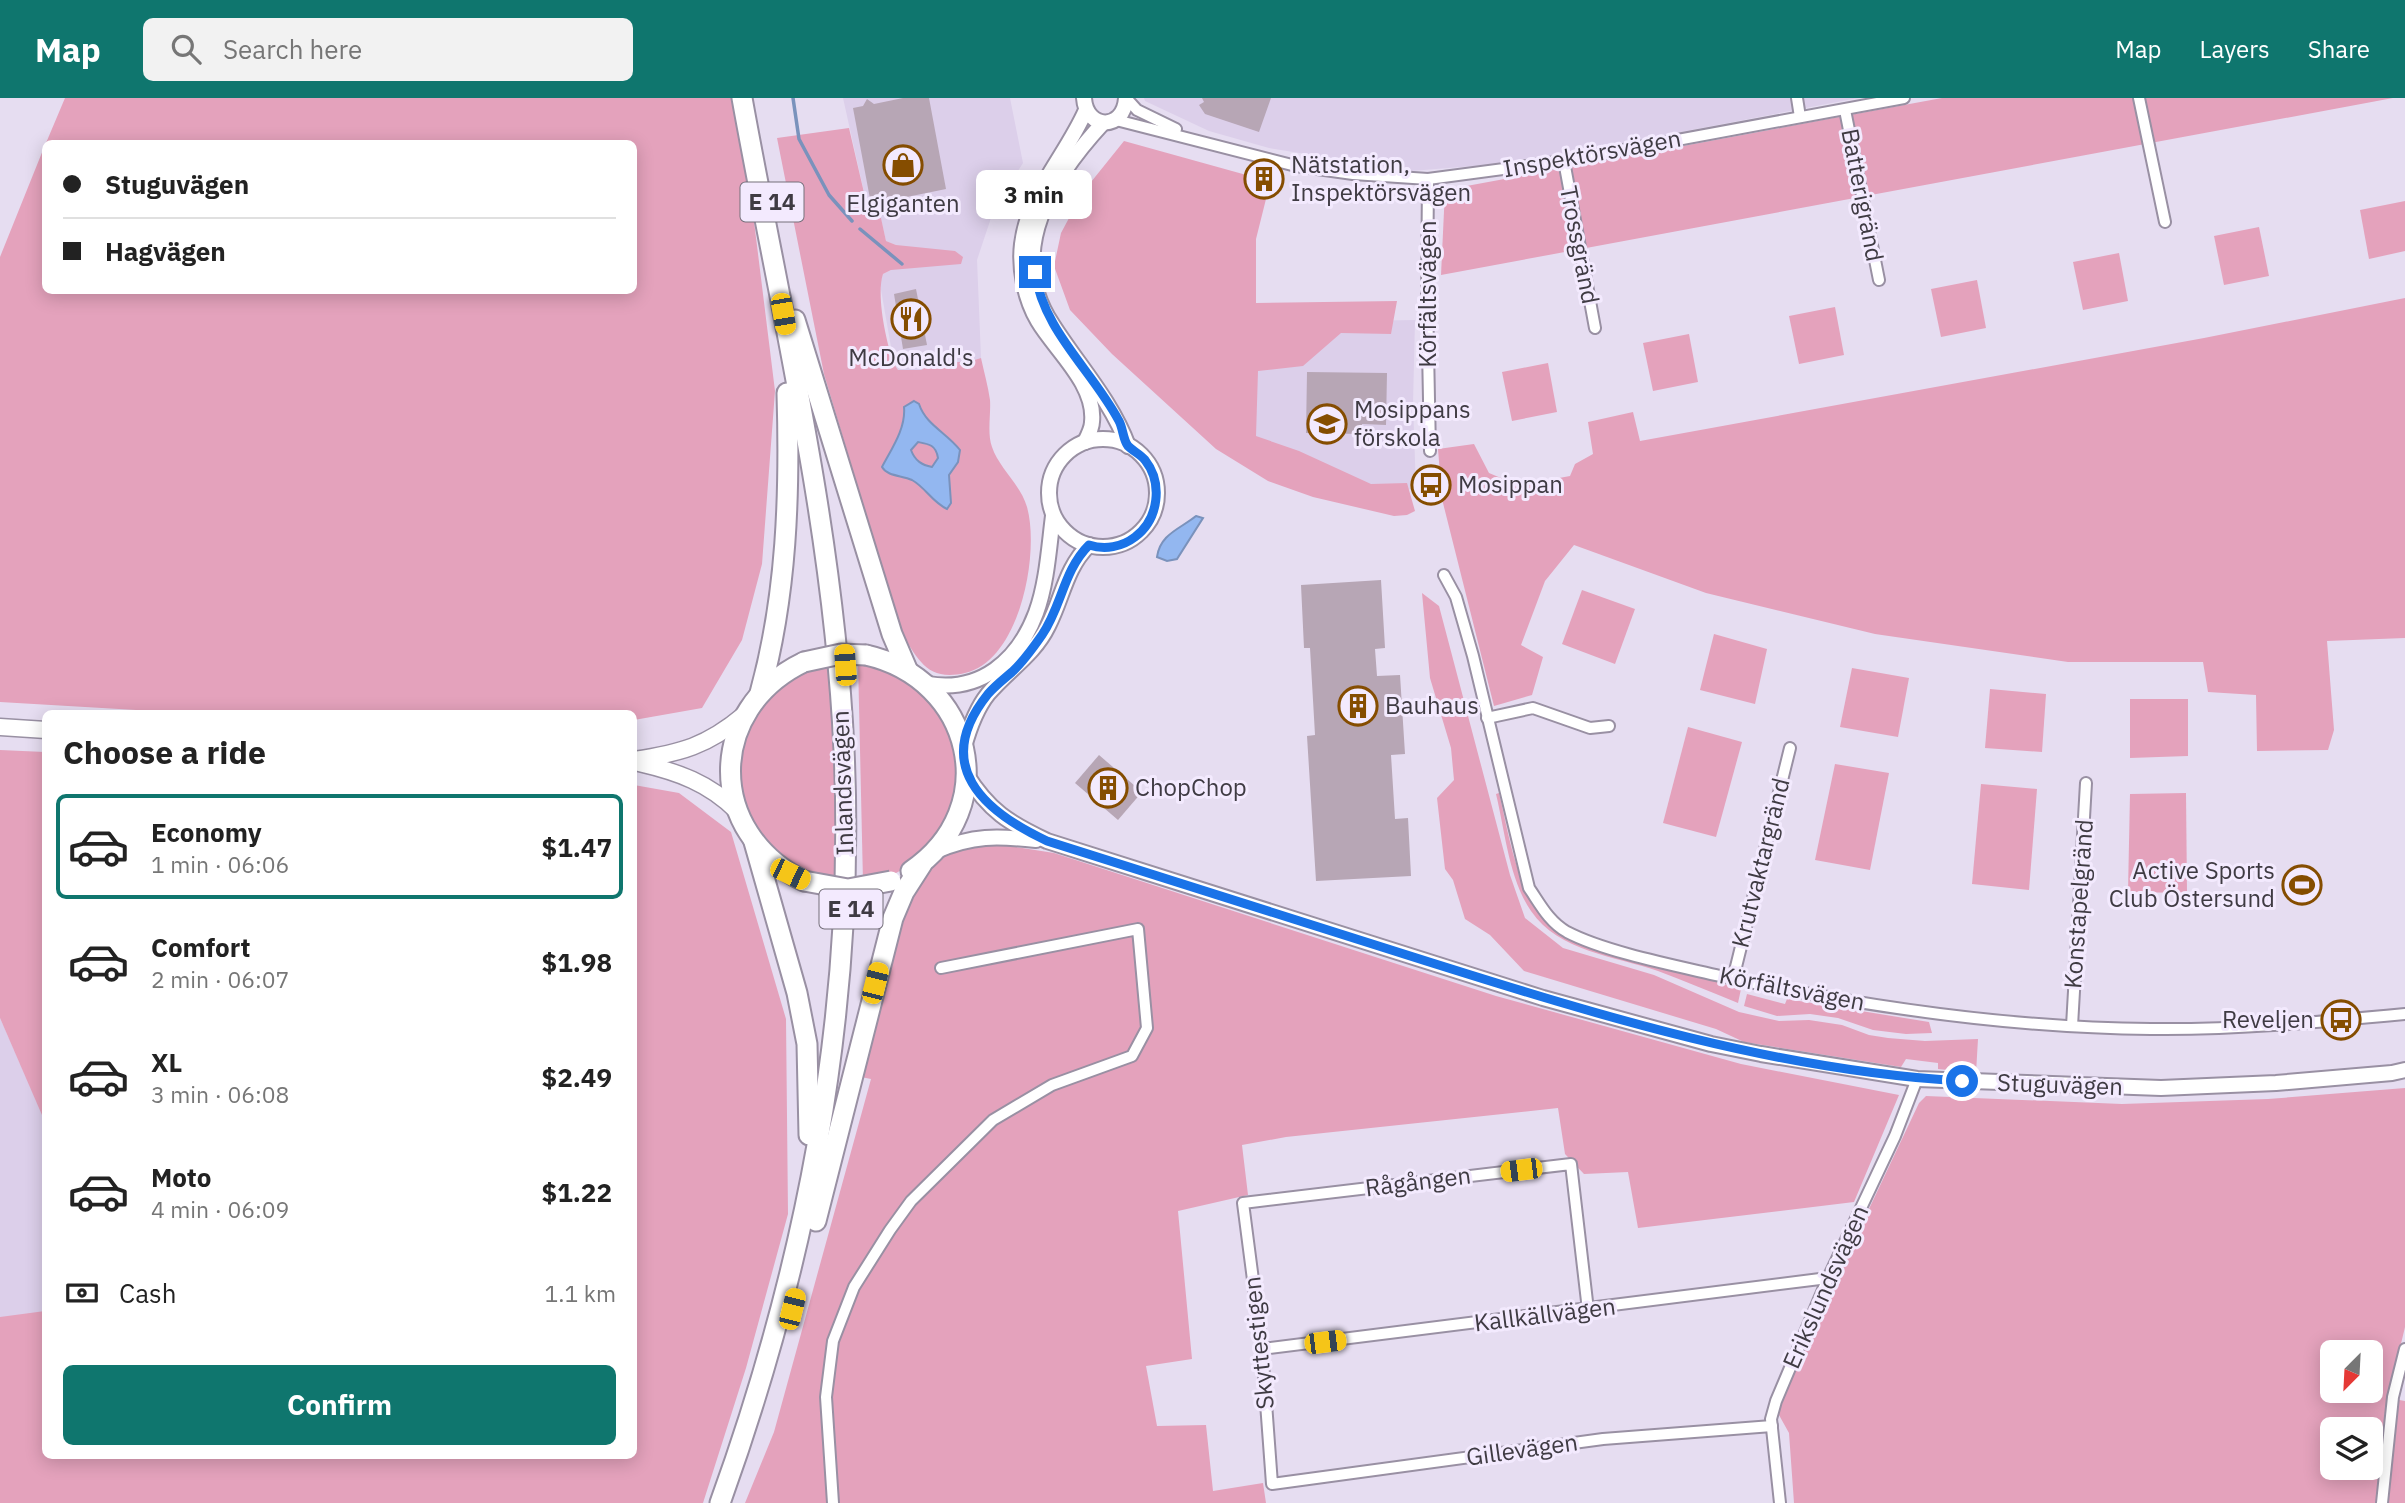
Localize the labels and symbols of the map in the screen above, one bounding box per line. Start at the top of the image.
street label: Inspektörsvägen [1500,122,1683,184]
street label: Batterigränd [1834,126,1892,264]
shop icon: Elgiganten [882,144,924,186]
place label: Nätstation, Inspektörsvägen [1291,148,1471,208]
building icon: Nätstation, Inspektörsvägen [1243,158,1285,200]
callout: 3 min [977,170,1093,220]
road number: E 14 [740,183,804,222]
street label: Trossgränd [1553,183,1607,307]
place label: Elgiganten [846,187,960,219]
street label: Körfältsvägen [1411,220,1443,368]
route end [1019,256,1051,288]
car [770,291,797,337]
restaurant icon: McDonald's [890,298,932,340]
place label: McDonald's [848,341,974,373]
place label: Mosippans förskola [1354,393,1471,453]
school or university icon: Mosippans förskola [1306,403,1348,445]
bus stop icon: Mosippan [1410,464,1452,506]
place label: Mosippan [1458,468,1563,500]
car [834,643,857,687]
building icon: Bauhaus [1337,685,1379,727]
place label: Bauhaus [1385,689,1479,721]
street label: Inlandsvägen [823,710,861,856]
building icon: ChopChop [1087,767,1129,809]
place label: ChopChop [1135,771,1247,803]
street label: Krutvaktargränd [1723,775,1797,951]
street label: Konstapelgränd [2056,818,2100,990]
place label: Active Sports Club Östersund [2109,854,2275,914]
car [767,855,814,893]
sports icon: Active Sports Club Östersund [2281,864,2323,906]
road number: E 14 [820,890,882,929]
street label: Körfältsvägen [1717,958,1868,1018]
car [860,960,891,1006]
bus stop icon: Reveljen [2320,999,2362,1041]
place label: Reveljen [2222,1003,2314,1035]
route start [1946,1065,1978,1097]
street label: Stuguvägen [1997,1066,2124,1102]
car [1499,1157,1544,1183]
street label: Rågången [1363,1159,1473,1203]
street label: Erikslundsvägen [1775,1200,1875,1373]
street label: Skyttestigen [1235,1275,1281,1411]
car [777,1286,808,1332]
street label: Kallkällvägen [1472,1289,1618,1339]
car [1303,1329,1348,1355]
north arrow [2320,1340,2384,1404]
street label: Gillevägen [1464,1425,1580,1473]

